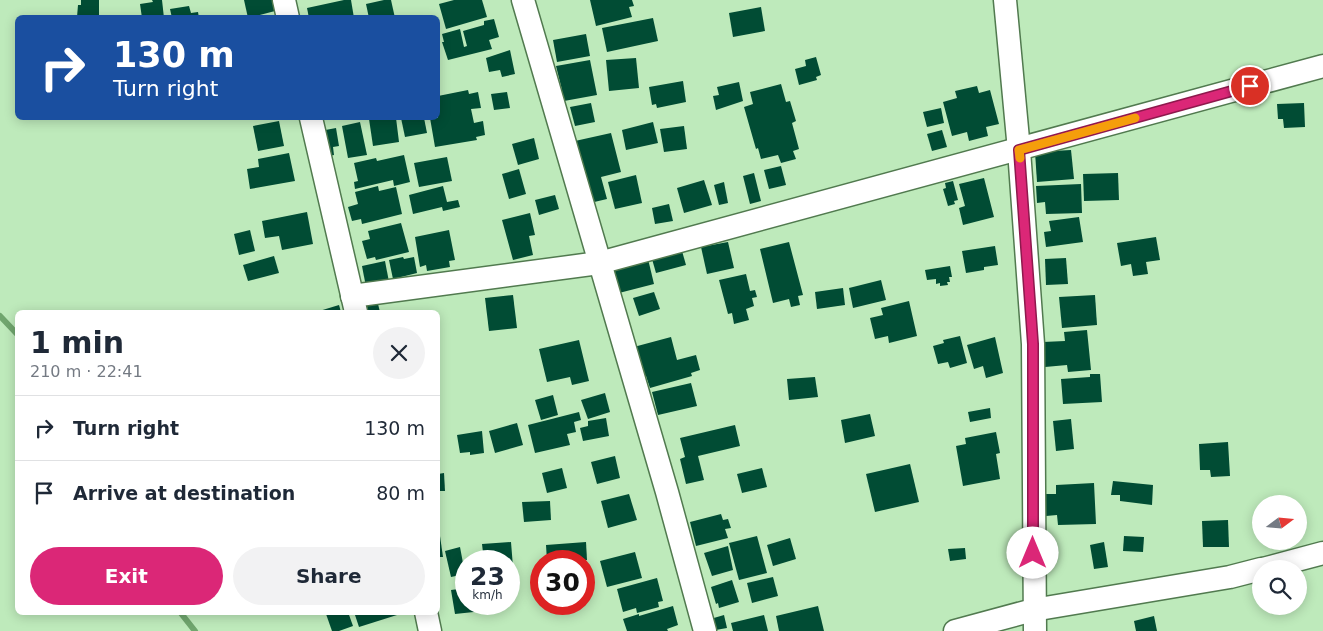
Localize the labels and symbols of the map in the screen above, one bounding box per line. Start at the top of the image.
pin [1229,65,1271,107]
north arrow [1252,495,1308,550]
position arrow [1006,526,1058,578]
speed limit sign: 30 [530,550,595,615]

